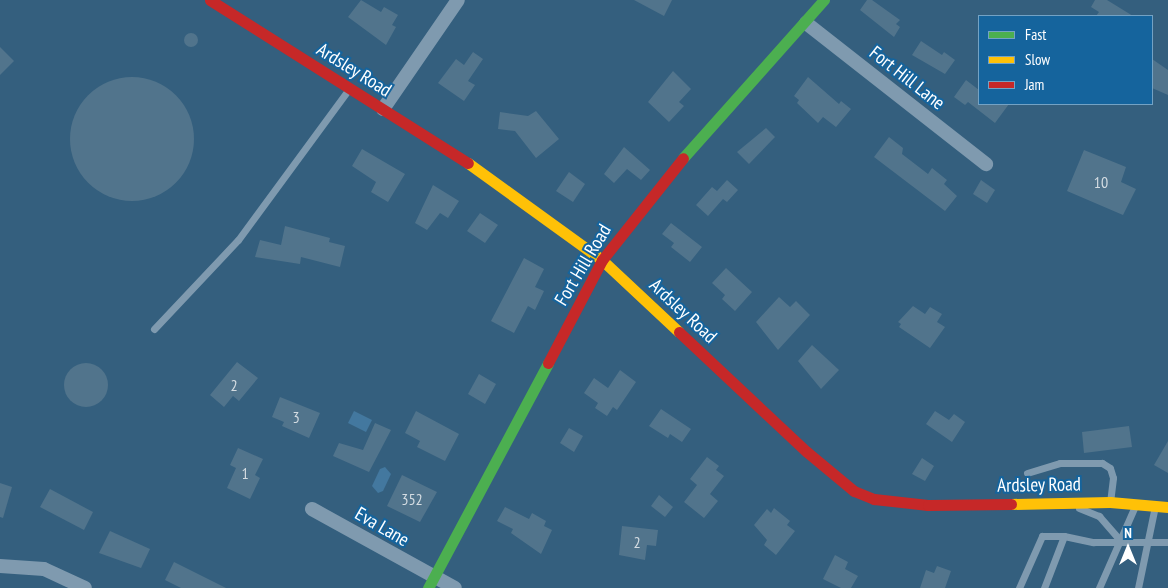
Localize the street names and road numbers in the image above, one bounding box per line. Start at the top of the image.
street label: Ardsley Road [312,38,396,102]
street label: Fort Hill Lane [865,41,949,115]
street label: Fort Hill Road [550,220,616,310]
street label: Ardsley Road [644,274,722,348]
street label: Ardsley Road [997,473,1081,497]
street label: Eva Lane [351,502,413,552]

